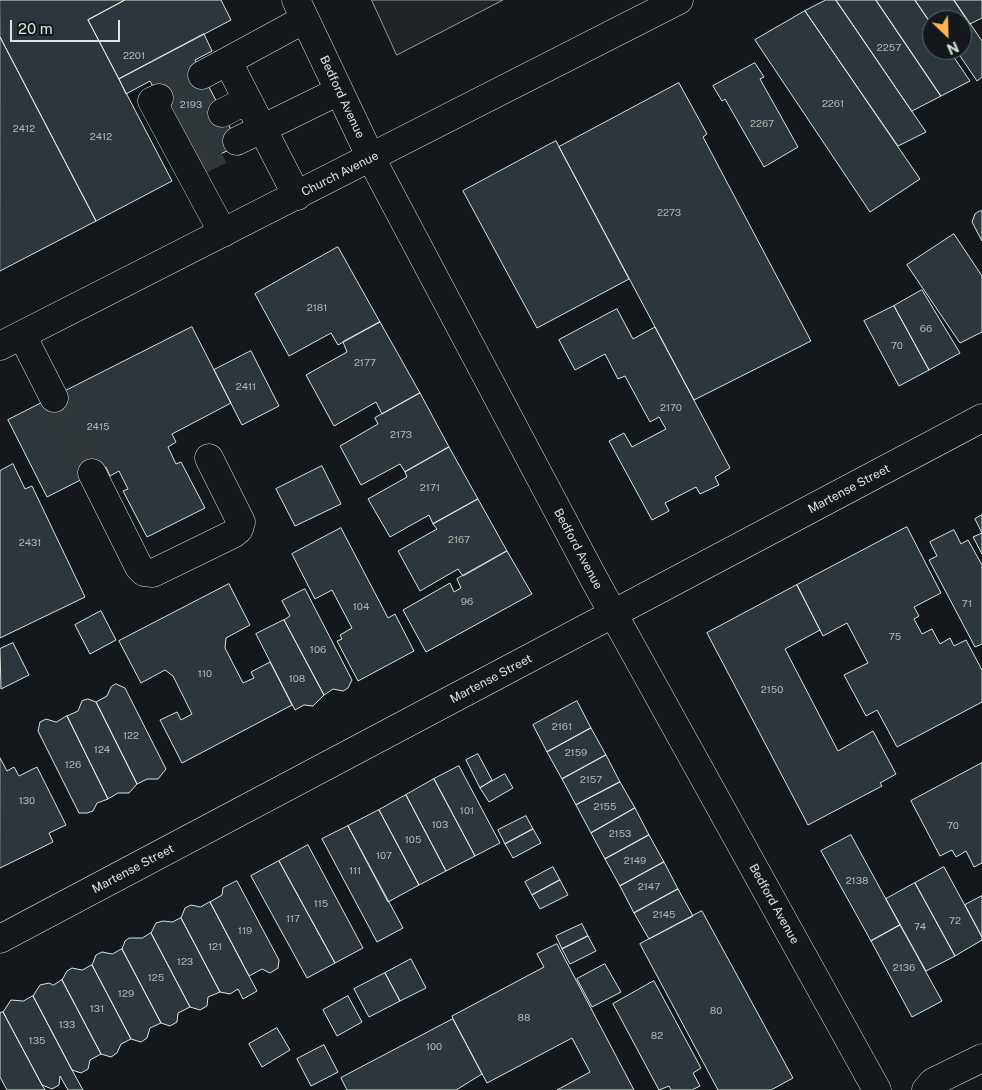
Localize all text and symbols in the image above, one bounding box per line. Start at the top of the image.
scale bar [12,10,122,42]
north arrow [922,10,972,60]
text: 20 m [18,20,53,37]
text: N [944,38,961,57]
house number: 2257 [877,42,901,54]
house number: 2201 [123,50,145,62]
street label: Bedford Avenue [317,53,367,141]
house number: 2261 [822,98,844,110]
house number: 2193 [180,99,202,111]
house number: 2267 [750,118,774,130]
house number: 2412 [13,123,35,135]
house number: 2412 [90,131,112,143]
street label: Church Avenue [299,148,381,200]
house number: 2273 [657,207,681,219]
house number: 2181 [307,302,327,314]
house number: 66 [920,323,932,335]
house number: 70 [891,340,903,352]
house number: 2177 [354,357,376,369]
house number: 2411 [236,381,256,393]
house number: 2170 [660,402,682,414]
house number: 2415 [87,421,109,433]
house number: 2173 [390,429,412,441]
street label: Martense Street [806,461,892,517]
house number: 2171 [420,482,440,494]
street label: Bedford Avenue [551,506,605,592]
house number: 2167 [448,534,470,546]
house number: 2431 [19,537,41,549]
house number: 96 [461,596,473,608]
house number: 71 [962,598,972,610]
house number: 104 [353,601,369,613]
house number: 75 [889,631,901,643]
house number: 106 [310,644,326,656]
street label: Martense Street [448,651,534,707]
house number: 110 [198,668,212,680]
house number: 108 [289,673,305,685]
house number: 2150 [761,684,783,696]
house number: 2161 [552,721,572,733]
house number: 122 [123,730,139,742]
house number: 124 [94,744,110,756]
house number: 2159 [565,747,587,759]
house number: 126 [65,759,81,771]
house number: 2157 [580,774,602,786]
house number: 130 [19,795,35,807]
house number: 2155 [594,801,616,813]
house number: 101 [460,805,474,817]
house number: 103 [432,819,448,831]
house number: 70 [947,820,959,832]
house number: 2153 [609,828,631,840]
house number: 105 [405,834,421,846]
street label: Martense Street [90,841,176,897]
house number: 107 [376,850,392,862]
house number: 2149 [624,855,646,867]
street label: Bedford Avenue [746,861,802,947]
house number: 111 [349,865,361,877]
house number: 2138 [846,875,868,887]
house number: 2147 [638,881,660,893]
house number: 115 [314,898,328,910]
house number: 2145 [653,909,675,921]
house number: 117 [286,913,300,925]
house number: 72 [949,915,961,927]
house number: 74 [914,921,926,933]
house number: 119 [238,925,252,937]
house number: 121 [208,941,222,953]
house number: 123 [177,956,193,968]
house number: 2136 [893,962,915,974]
house number: 125 [148,972,164,984]
house number: 129 [118,988,134,1000]
house number: 131 [90,1003,104,1015]
house number: 80 [710,1005,722,1017]
house number: 88 [518,1012,530,1024]
house number: 133 [59,1019,75,1031]
house number: 82 [651,1030,663,1042]
house number: 135 [29,1035,45,1047]
house number: 100 [426,1041,442,1053]

